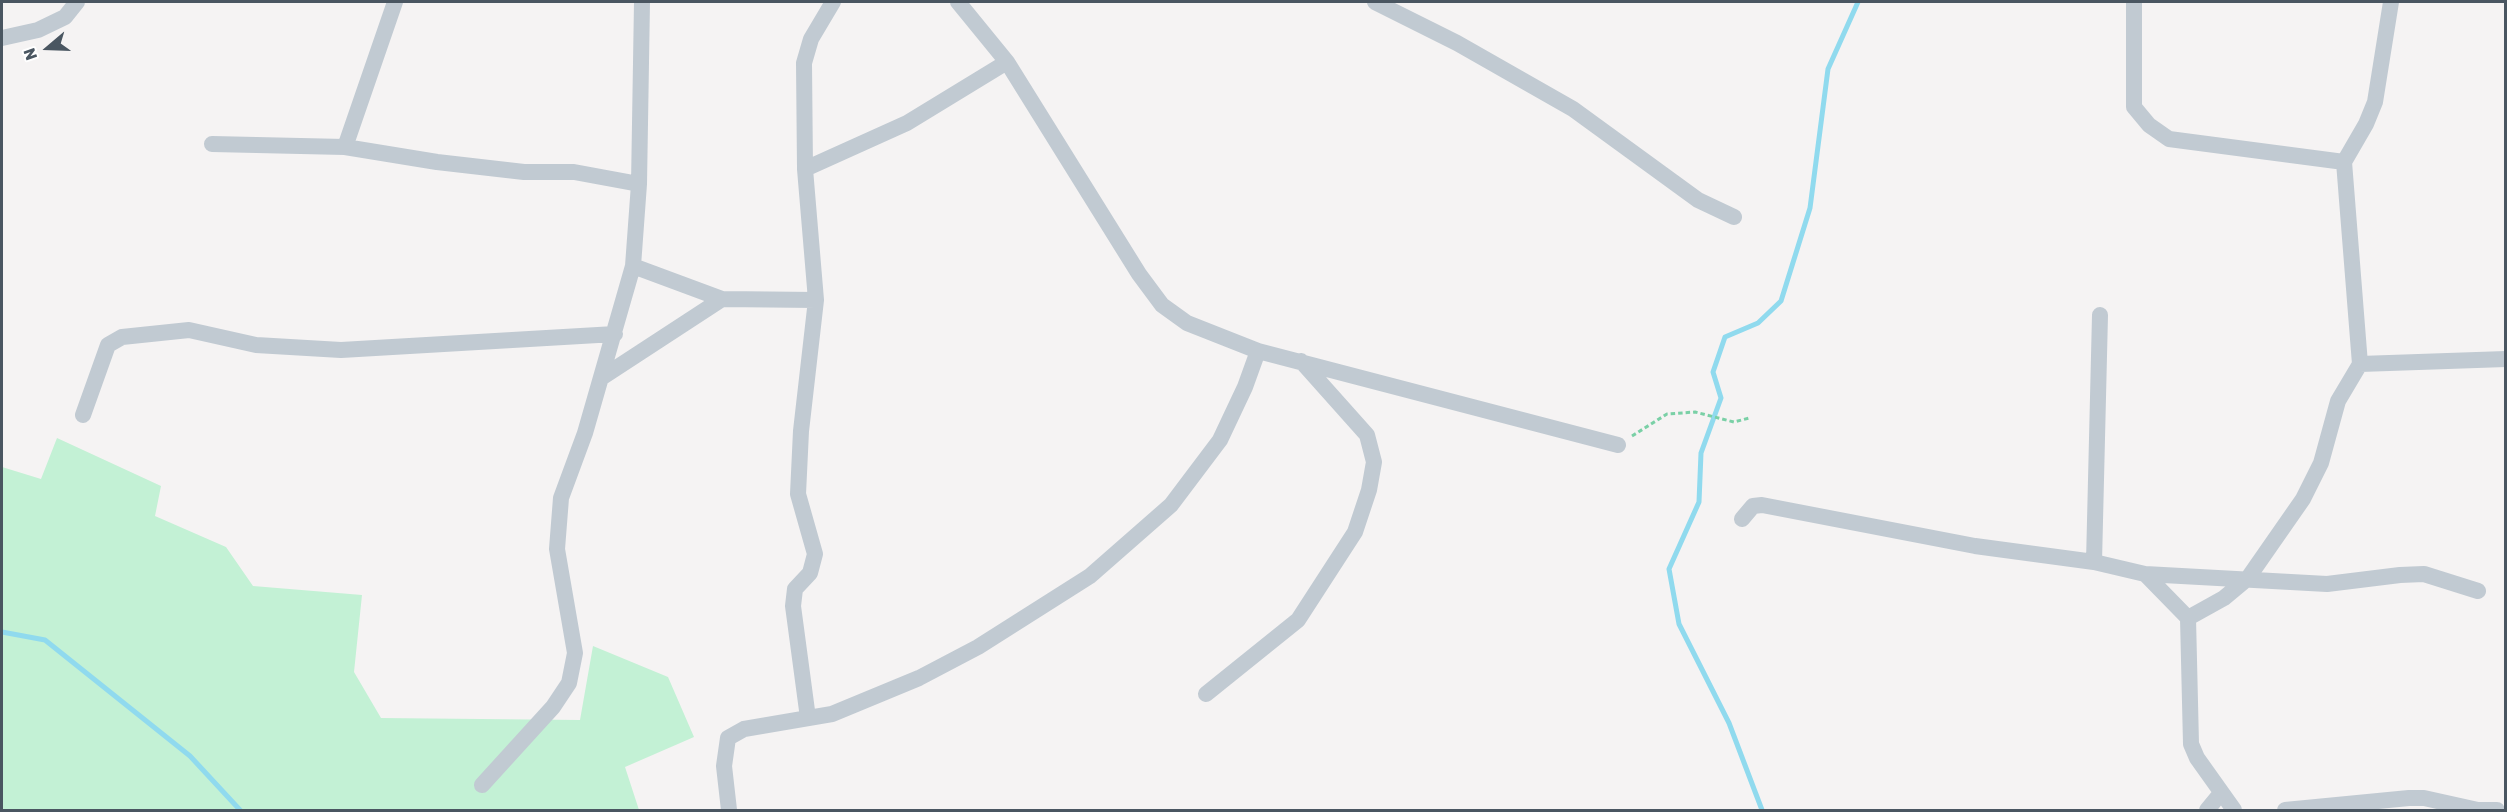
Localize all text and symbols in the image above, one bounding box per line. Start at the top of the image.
north arrow [18,18,78,78]
text: N [20,45,41,63]

